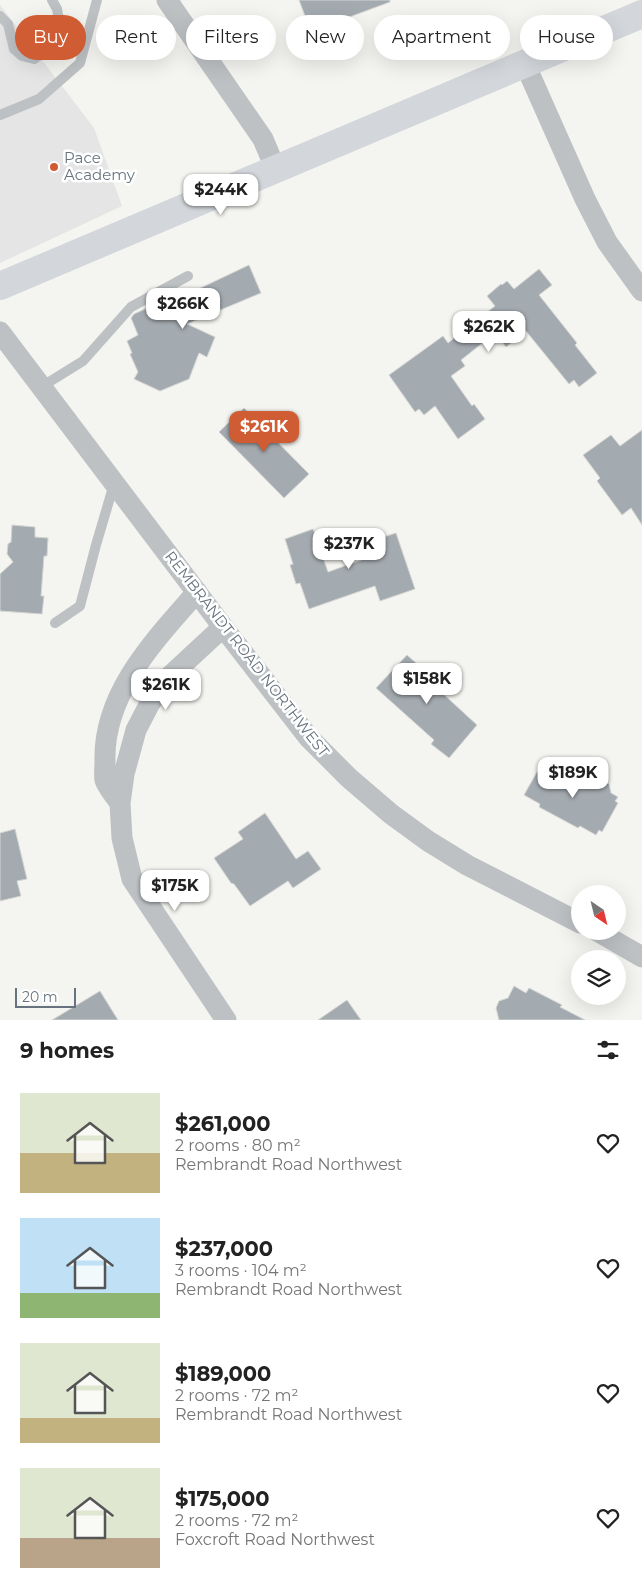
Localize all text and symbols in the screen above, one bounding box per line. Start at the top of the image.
chip: Buy [15,15,86,60]
chip: Rent [96,15,176,60]
chip: Filters [186,15,276,60]
chip: New [286,15,364,60]
chip: Apartment [374,15,510,60]
chip: House [520,15,613,60]
place label: Pace Academy [64,148,136,184]
marker: Pace Academy [48,161,60,173]
pin: $244K [186,174,256,216]
text: $244K [194,180,248,199]
pin: $266K [148,288,218,330]
text: $266K [157,294,209,313]
pin: $262K [454,310,524,353]
text: $262K [463,317,515,336]
pin: $261K [229,410,299,453]
text: $261K [240,417,288,436]
pin: $237K [314,528,384,570]
text: $237K [324,534,374,553]
street label: REMBRANDT ROAD NORTHWEST [161,547,334,761]
pin: $158K [392,662,462,705]
pin: $261K [131,668,201,711]
text: $158K [403,669,451,688]
text: $261K [142,675,190,694]
pin: $189K [538,756,608,799]
text: $189K [549,763,597,782]
pin: $175K [140,870,210,912]
text: $175K [151,876,199,895]
north arrow [571,885,626,940]
map controls [571,885,626,1005]
button: layers [571,950,626,1005]
scale bar [15,985,76,1008]
text: 20 m [22,988,58,1006]
icon: filters [594,1036,622,1064]
text: 9 homes [20,1038,114,1063]
text: $261,000 [175,1111,270,1136]
icon: home [60,1113,120,1173]
icon: heart [594,1129,622,1157]
text: 2 rooms · 80 m² [175,1136,301,1155]
text: Rembrandt Road Northwest [175,1155,402,1174]
text: $237,000 [175,1236,273,1261]
icon: home [60,1238,120,1298]
icon: heart [594,1254,622,1282]
text: 3 rooms · 104 m² [175,1261,307,1280]
text: Rembrandt Road Northwest [175,1280,402,1299]
text: $189,000 [175,1361,271,1386]
icon: home [60,1363,120,1423]
icon: heart [594,1379,622,1407]
text: 2 rooms · 72 m² [175,1386,298,1405]
text: Rembrandt Road Northwest [175,1405,402,1424]
text: $175,000 [175,1486,270,1511]
icon: home [60,1488,120,1548]
icon: heart [594,1504,622,1532]
text: 2 rooms · 72 m² [175,1511,298,1530]
text: Foxcroft Road Northwest [175,1530,375,1549]

